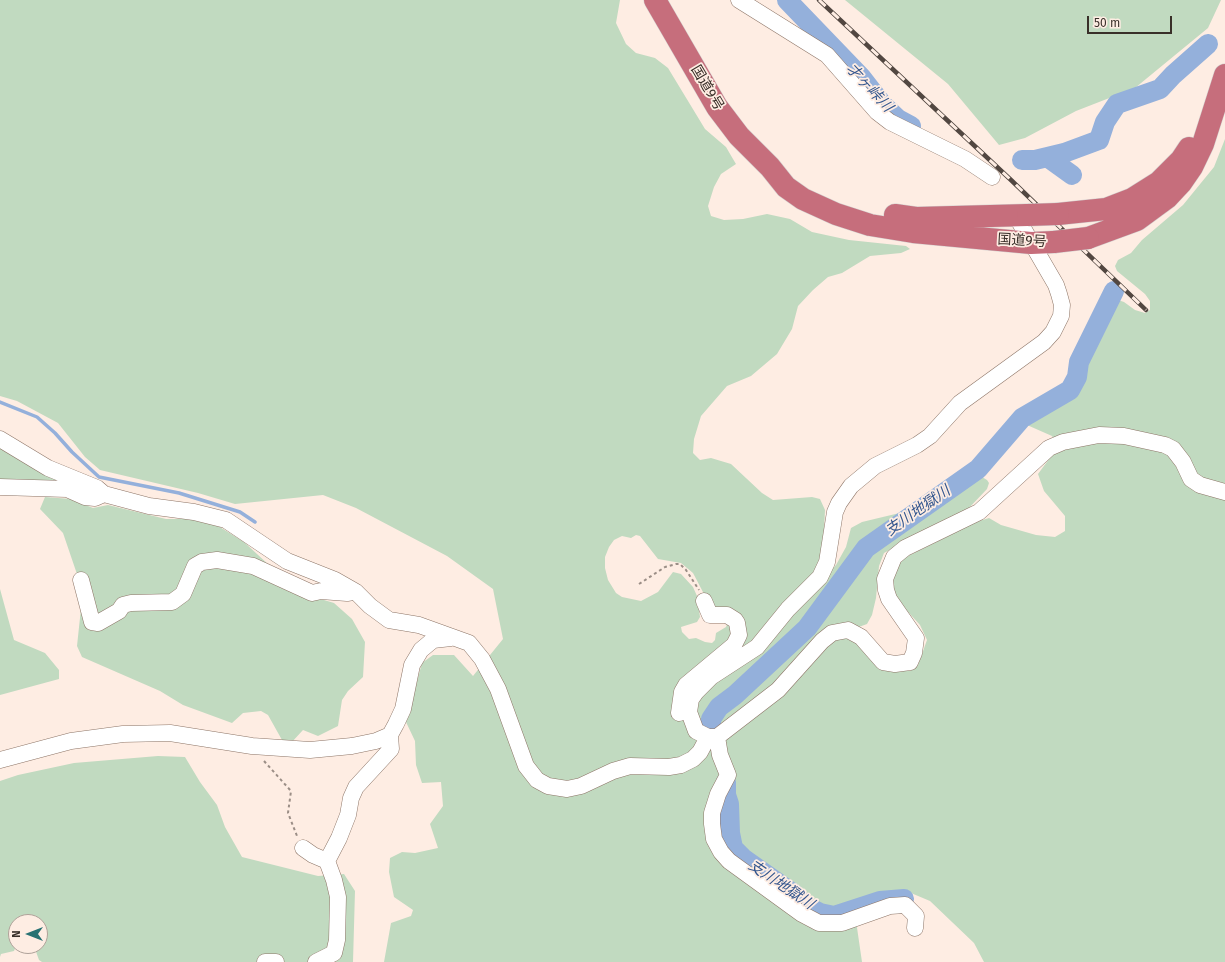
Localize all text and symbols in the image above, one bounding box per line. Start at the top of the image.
scale bar [1089,8,1174,34]
text: 50 m [1094,16,1120,30]
water label: 才ヶ峠川 [842,60,896,116]
street label: 国道9号 [687,63,727,113]
street label: 国道9号 [997,231,1047,251]
water label: 支川地獄川 [882,482,954,540]
water label: 支川地獄川 [745,857,817,913]
north arrow [8,914,48,954]
text: N [10,930,23,938]

